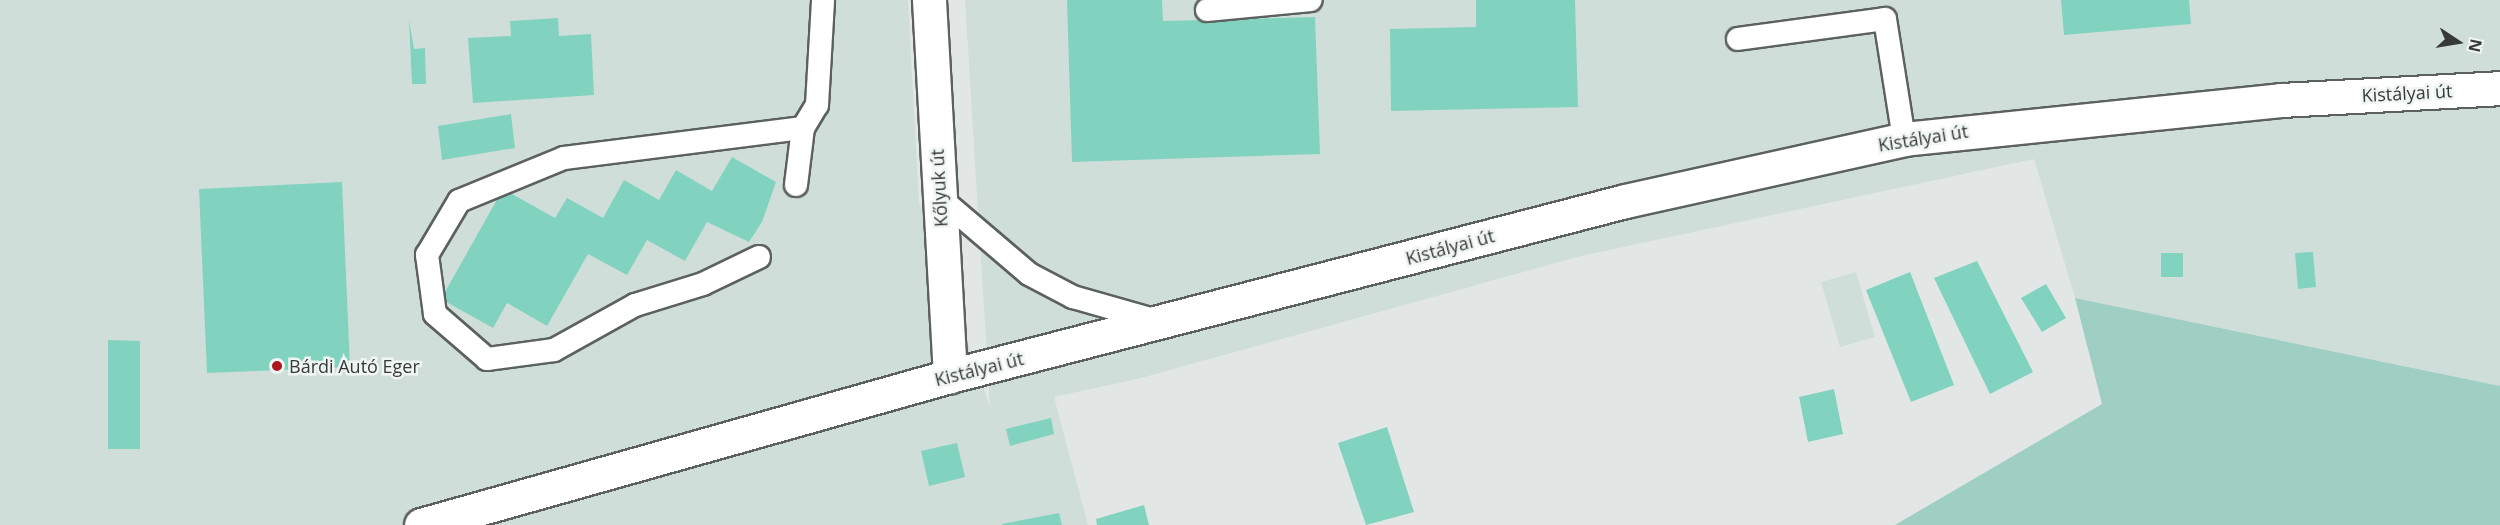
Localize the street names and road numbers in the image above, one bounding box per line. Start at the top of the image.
street label: Kistályai út [2361,80,2453,106]
street label: Kistályai út [1876,120,1970,156]
street label: Kőlyuk út [926,148,952,228]
street label: Kistályai út [1403,225,1497,269]
street label: Kistályai út [932,348,1026,390]

